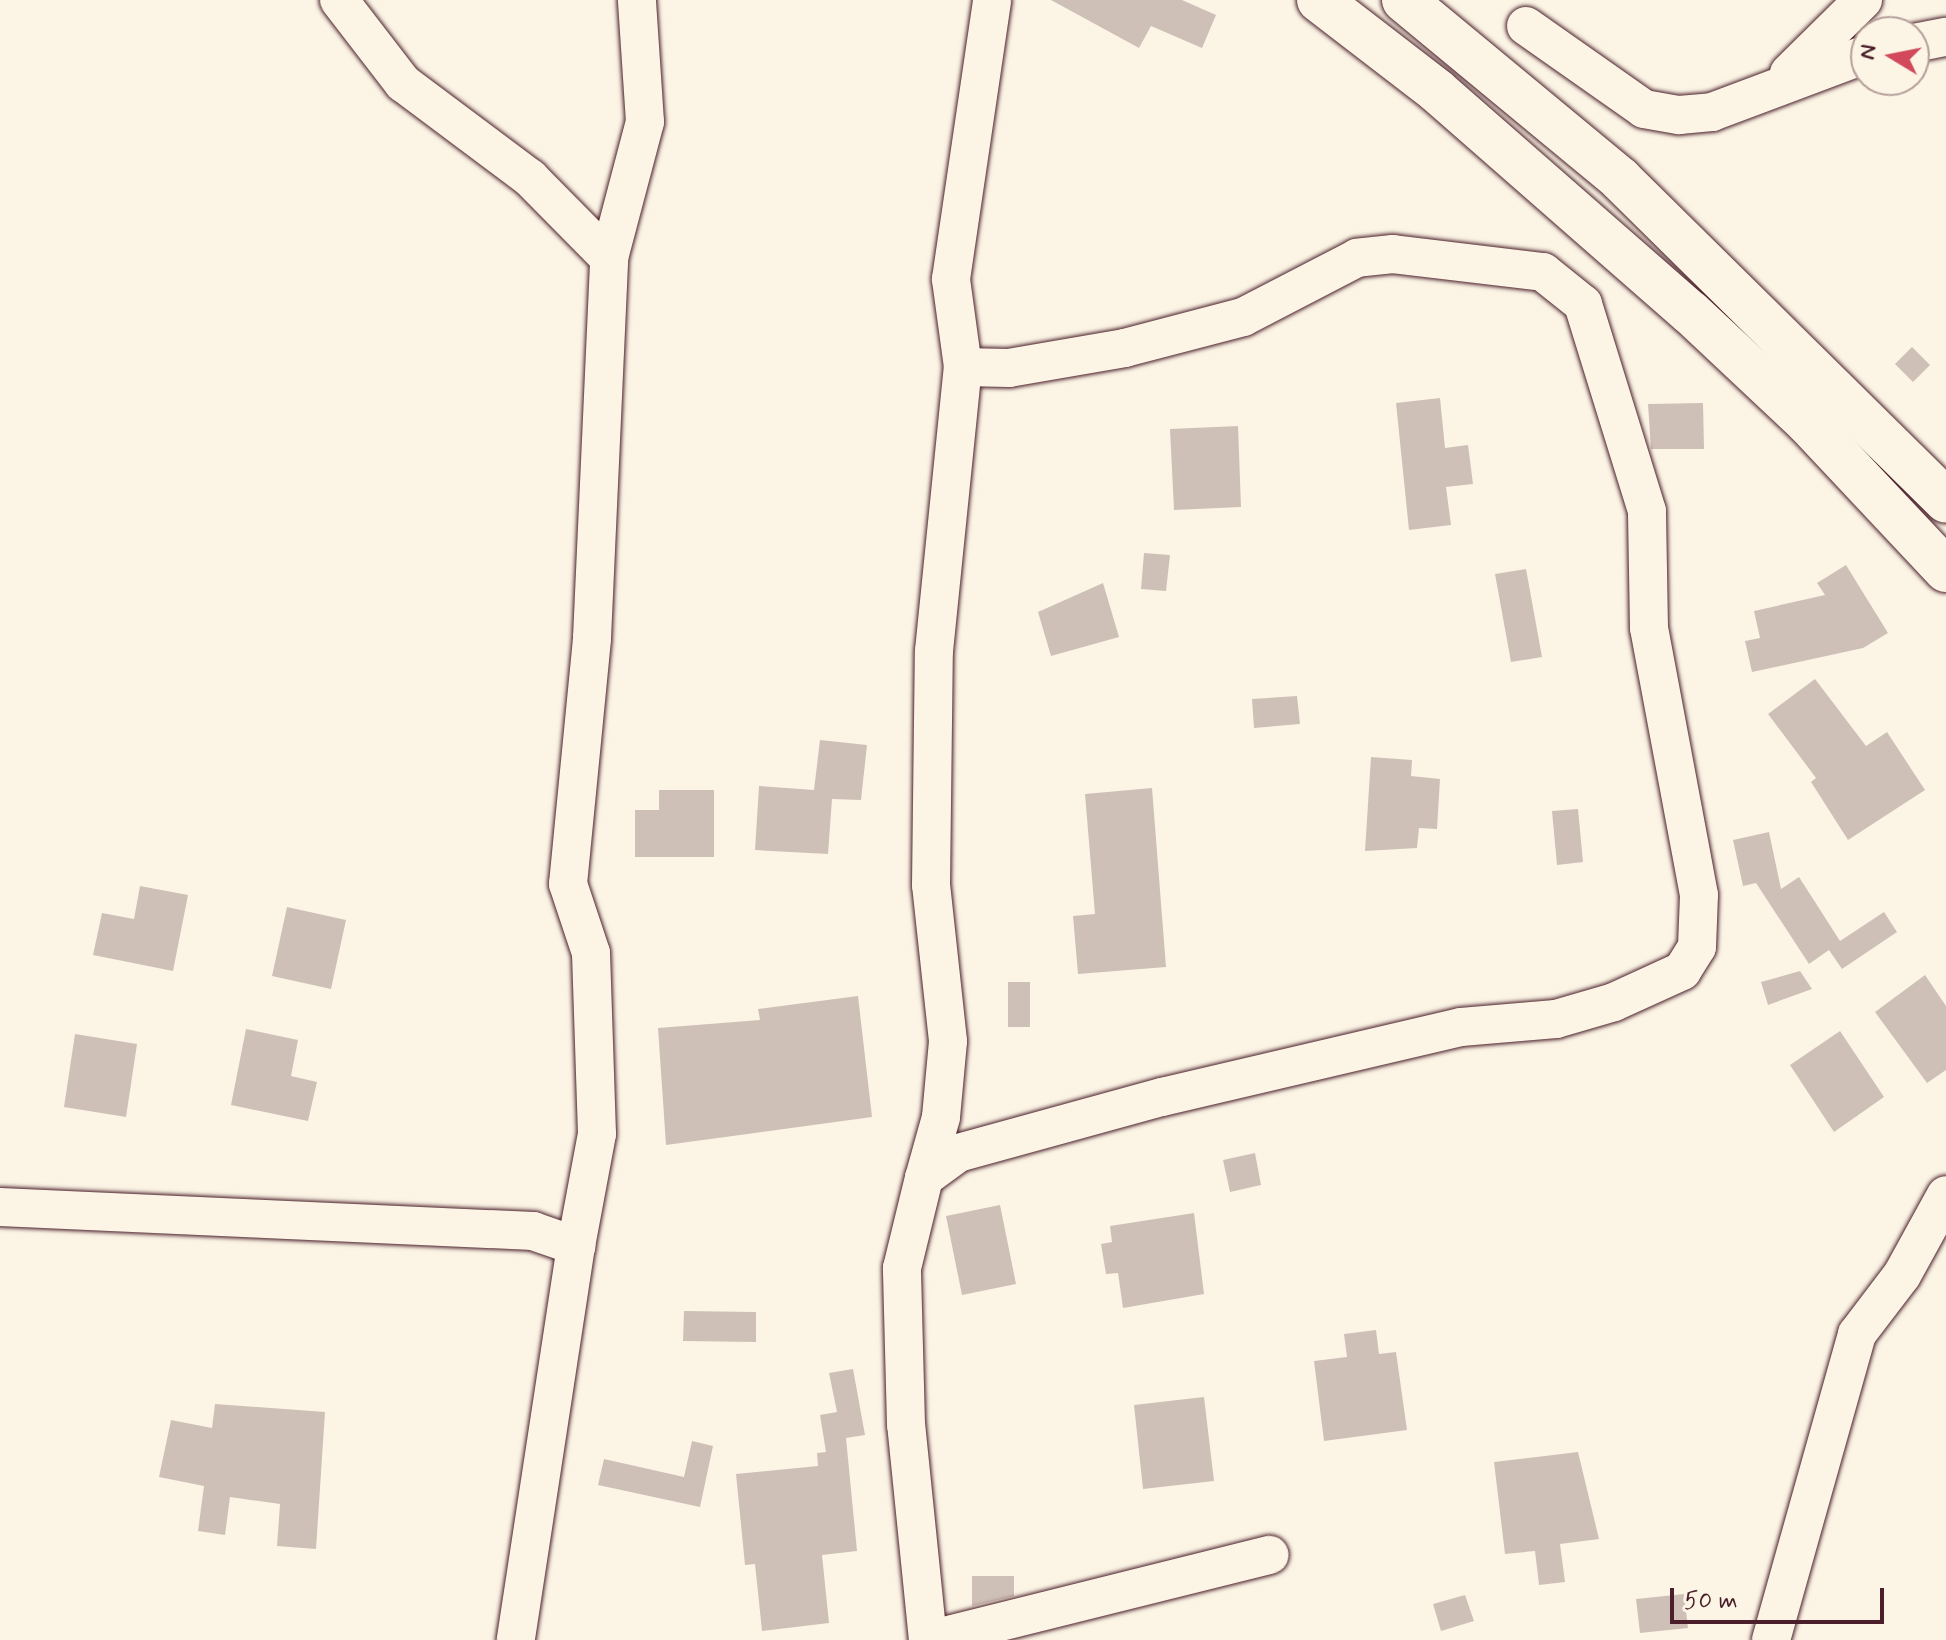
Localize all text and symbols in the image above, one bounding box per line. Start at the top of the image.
north arrow [1850,16,1930,96]
text: N [1853,43,1883,62]
scale bar [1674,1572,1888,1622]
text: 50 m [1684,1586,1738,1617]

